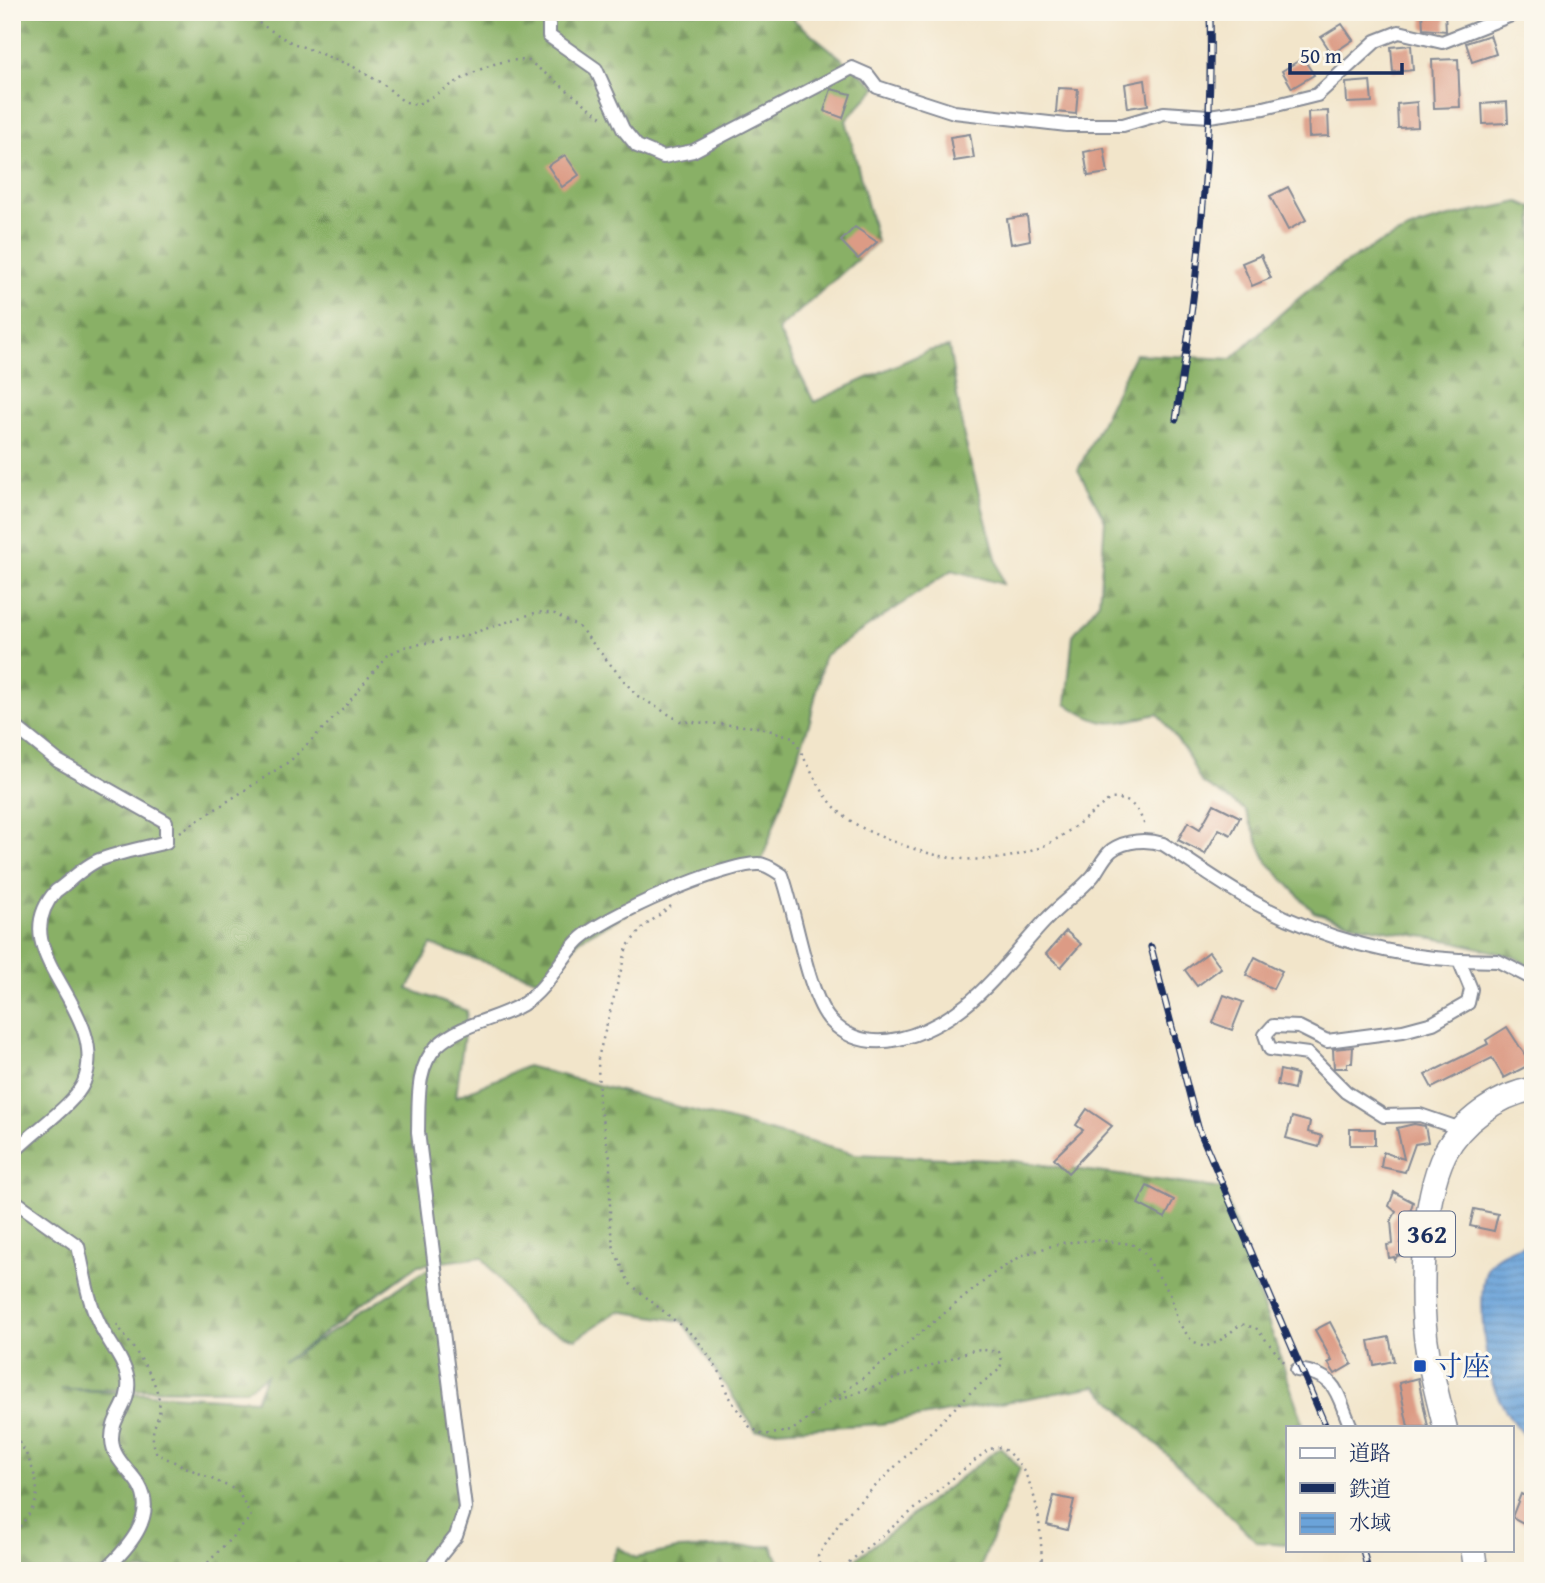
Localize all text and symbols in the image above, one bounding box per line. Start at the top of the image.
scale bar [1290,32,1402,76]
text: 50 m [1300,40,1342,71]
road number: 362 [1399,1212,1455,1256]
place label: 寸座 [1434,1345,1490,1386]
marker: 寸座 [1412,1358,1428,1374]
legend [1286,1426,1514,1552]
text: 道路 [1349,1437,1391,1468]
text: 鉄道 [1349,1473,1391,1504]
text: 水域 [1349,1507,1391,1538]

